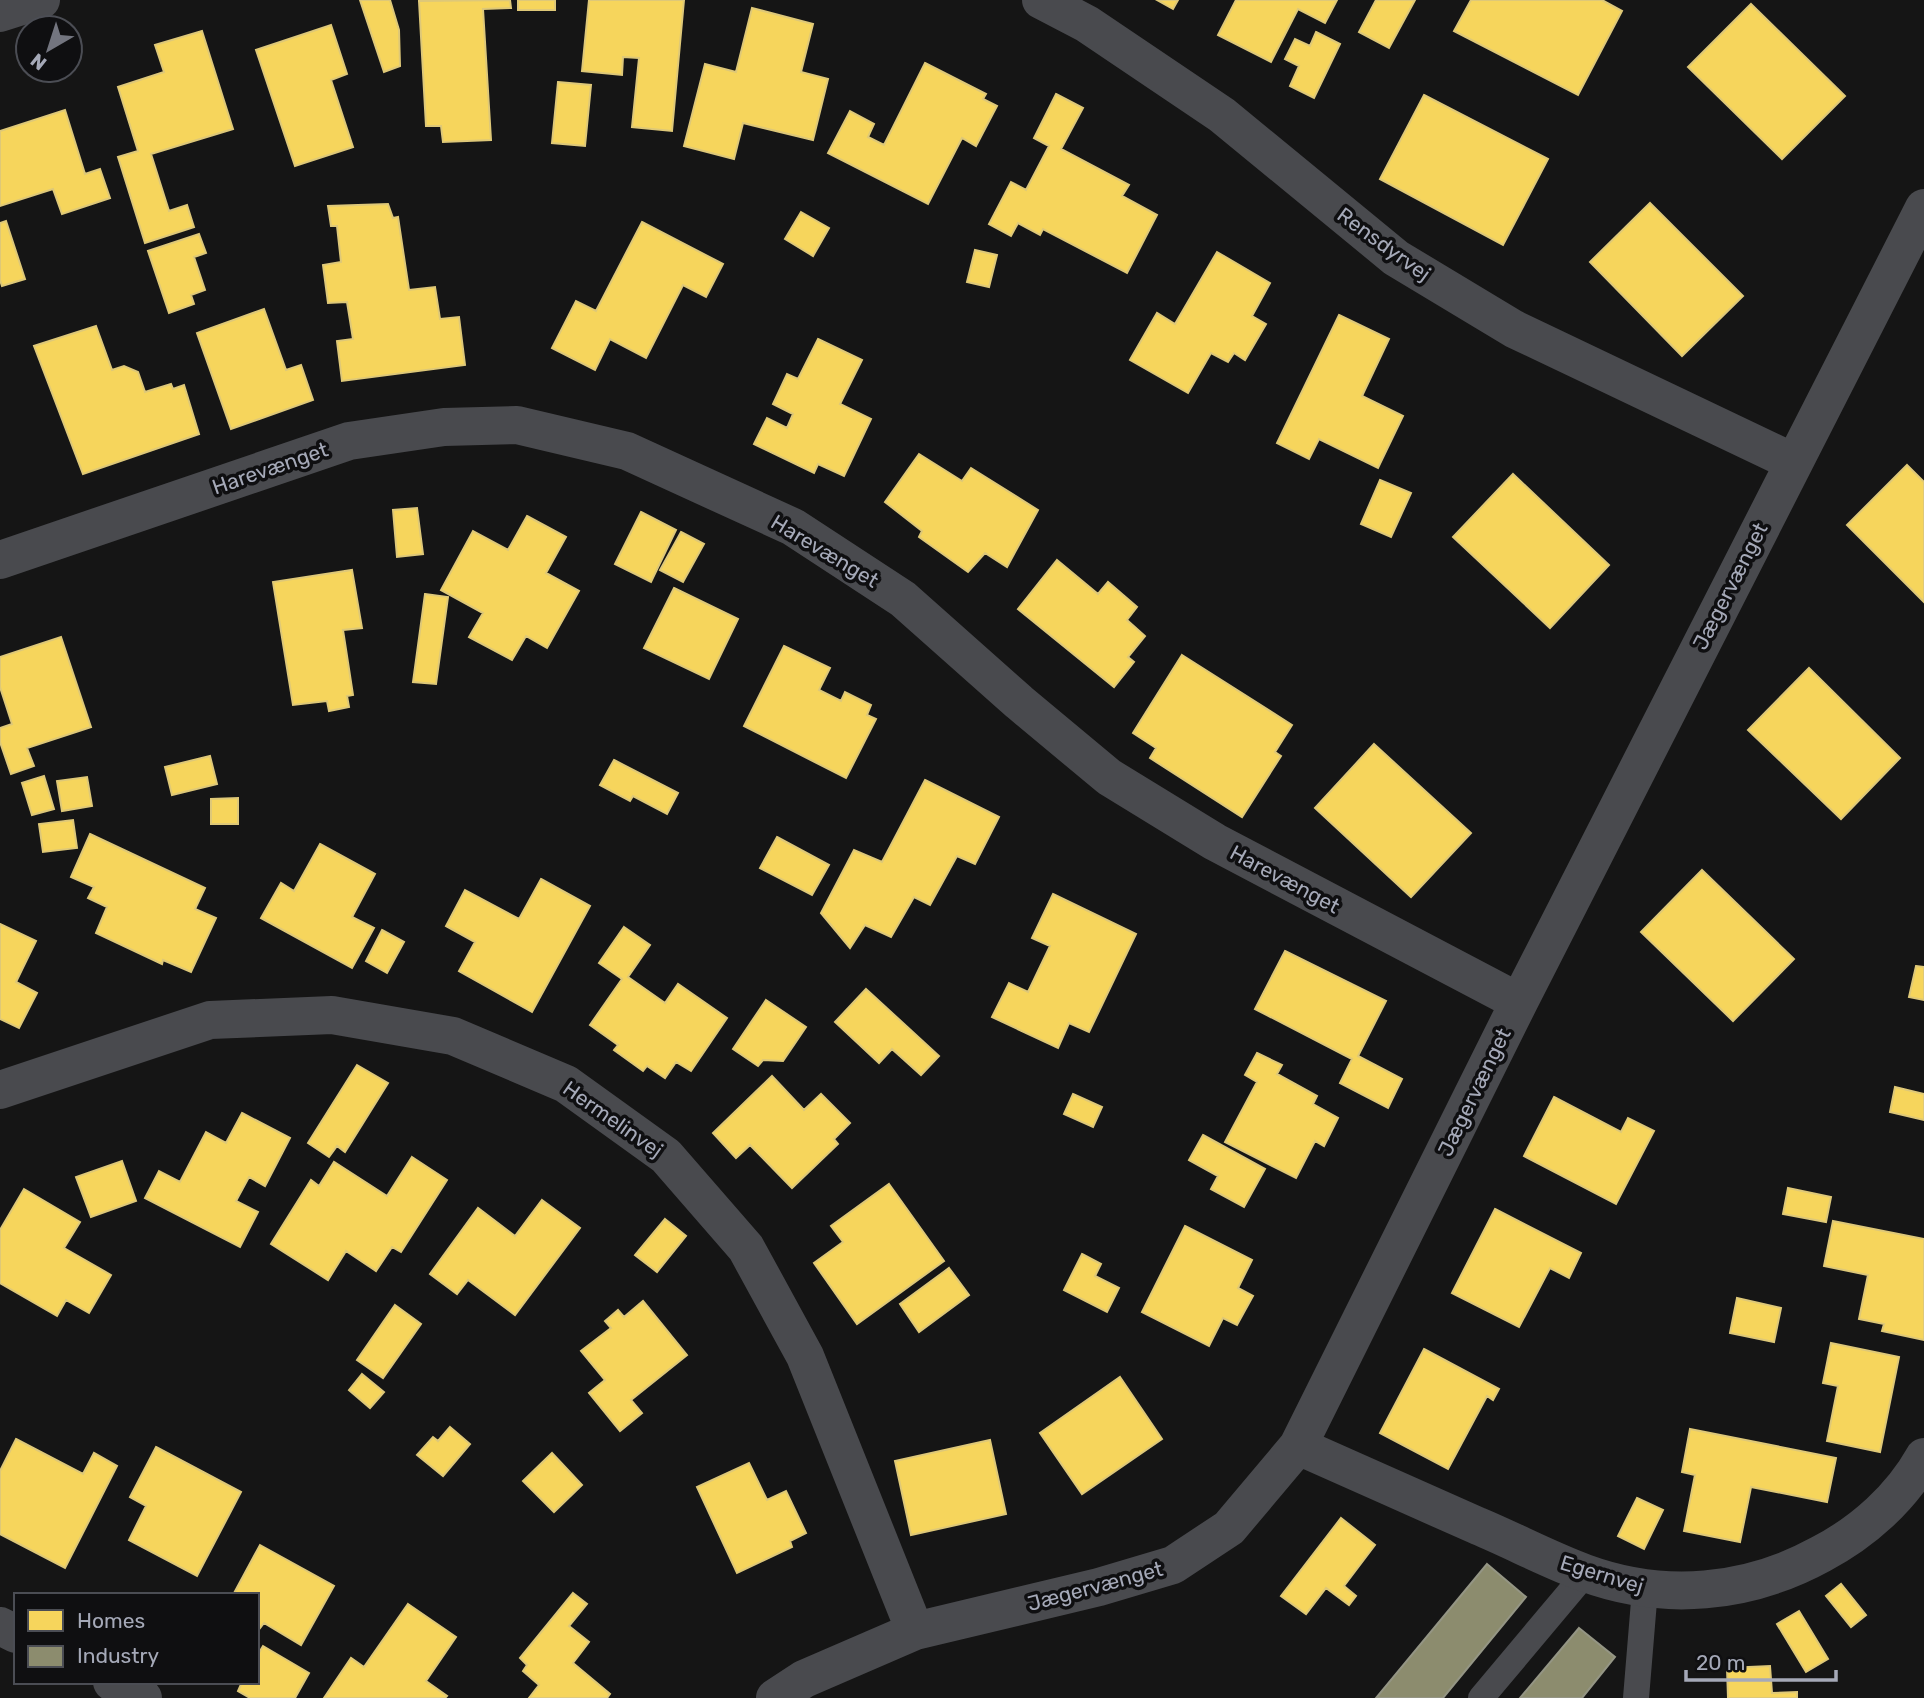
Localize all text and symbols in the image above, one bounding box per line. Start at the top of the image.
north arrow [14,14,84,84]
text: N [26,49,51,75]
street label: Rensdyrvej [1332,202,1436,286]
street label: Harevænget [209,437,331,499]
street label: Harevænget [767,509,883,593]
street label: Jægervænget [1687,518,1773,654]
street label: Harevænget [1226,840,1344,918]
street label: Jægervænget [1432,1024,1516,1160]
street label: Hermelinvej [558,1075,668,1163]
street label: Egernvej [1557,1550,1647,1598]
street label: Jægervænget [1024,1556,1166,1616]
legend [14,1593,259,1684]
text: Homes [77,1608,145,1633]
scale bar [1686,1638,1836,1682]
text: Industry [77,1643,159,1668]
text: 20 m [1696,1650,1745,1675]

